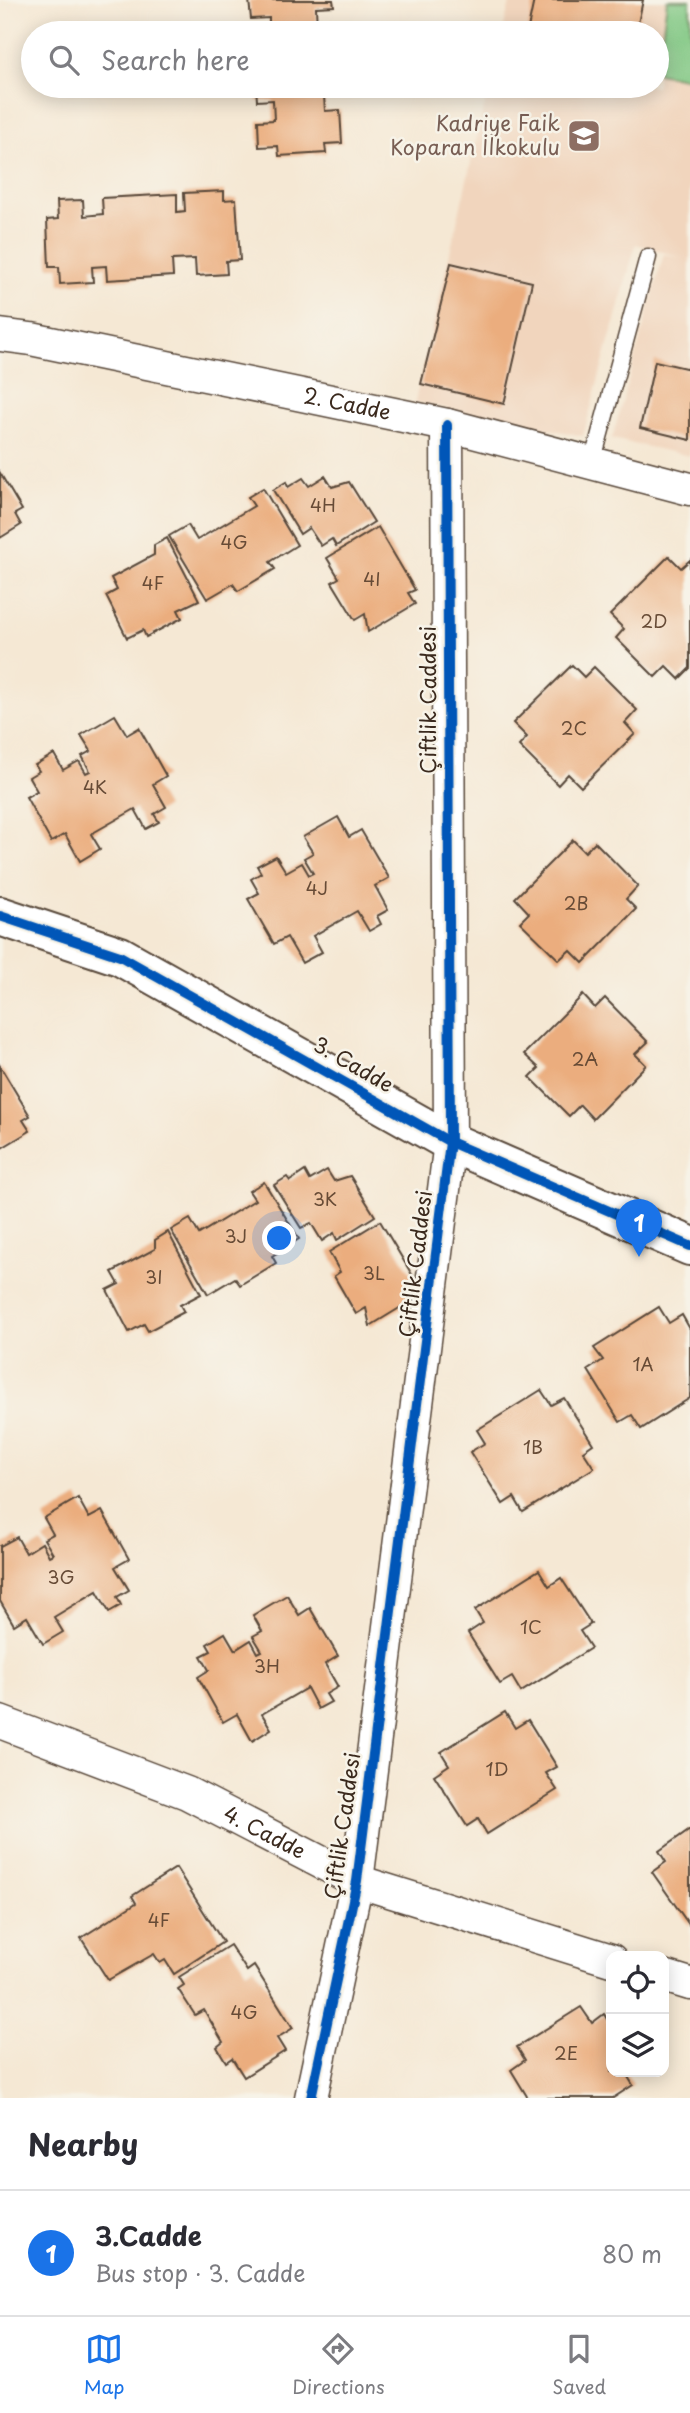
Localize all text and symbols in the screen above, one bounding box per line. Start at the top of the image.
search box [21,21,669,98]
text: Search here [101,40,250,79]
icon: search [45,41,83,79]
place label: Kadriye Faik Koparan İlkokulu [390,106,560,162]
school or university icon: Kadriye Faik Koparan İlkokulu [565,117,603,155]
street label: 2. Cadde [301,378,394,427]
house number: 4H [310,491,336,518]
house number: 4G [221,528,247,555]
house number: 4I [363,565,381,592]
house number: 4F [142,569,164,596]
house number: 2D [641,607,668,634]
street label: Çiftlik Caddesi [411,626,443,774]
house number: 2C [561,714,587,741]
house number: 4K [83,773,107,800]
house number: 4J [306,874,328,901]
house number: 2B [564,889,588,916]
street label: 3. Cadde [308,1027,400,1099]
house number: 2A [572,1045,598,1072]
house number: 3K [313,1185,337,1212]
street label: Çiftlik Caddesi [389,1188,439,1339]
pin: 1 [616,1199,662,1257]
your location [262,1221,296,1255]
house number: 3J [225,1222,247,1249]
house number: 3L [363,1259,385,1286]
house number: 3I [145,1263,163,1290]
house number: 1A [632,1350,654,1377]
house number: 1B [523,1433,543,1460]
house number: 3G [48,1563,74,1590]
house number: 1C [520,1613,542,1640]
house number: 3H [254,1652,280,1679]
street label: Çiftlik Caddesi [315,1750,367,1901]
house number: 1D [485,1755,509,1782]
street label: 4. Cadde [218,1797,312,1866]
house number: 4F [148,1906,170,1933]
map controls [606,1951,669,2077]
button: locate [606,1951,669,2014]
house number: 4G [231,1998,257,2025]
button: layers [606,2014,669,2077]
house number: 2E [554,2039,578,2066]
text: Nearby [28,2121,138,2166]
text: 3.Cadde [95,2216,202,2255]
text: 1 [46,2236,57,2271]
text: 80 m [602,2236,662,2271]
text: Bus stop · 3. Cadde [95,2255,305,2290]
tab: Map [84,2330,124,2400]
tab: Directions [292,2330,385,2400]
tab: Saved [552,2330,606,2400]

